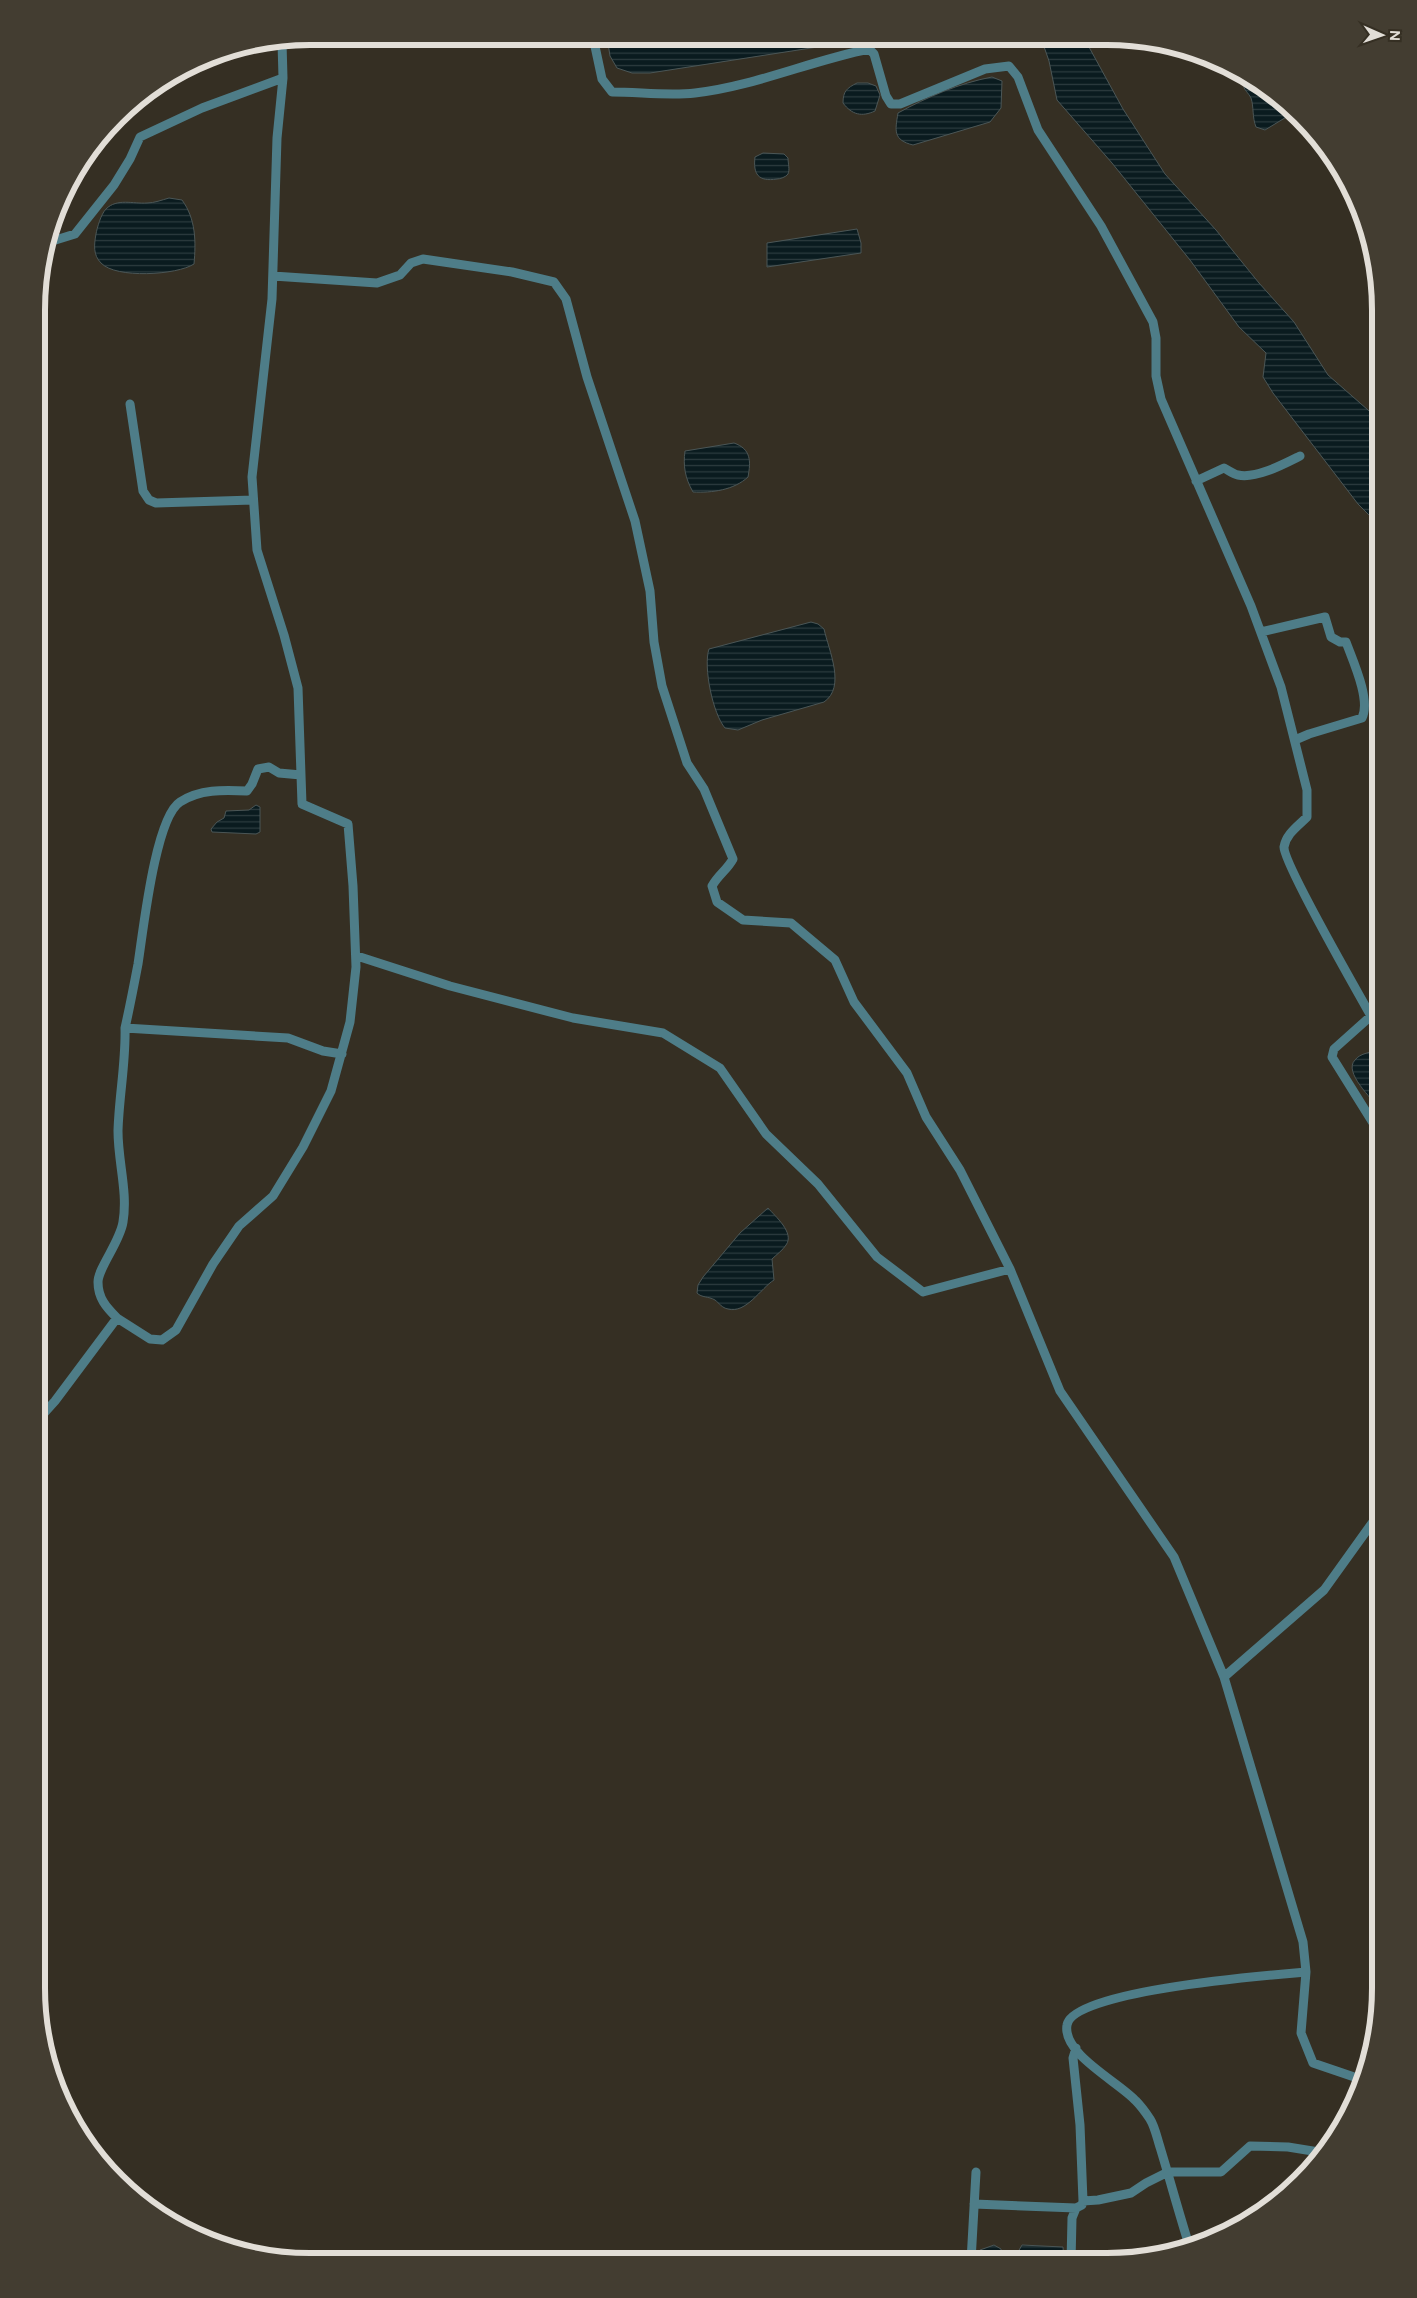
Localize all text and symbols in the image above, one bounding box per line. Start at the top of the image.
north arrow [1357,10,1407,60]
text: N [1386,30,1403,41]

